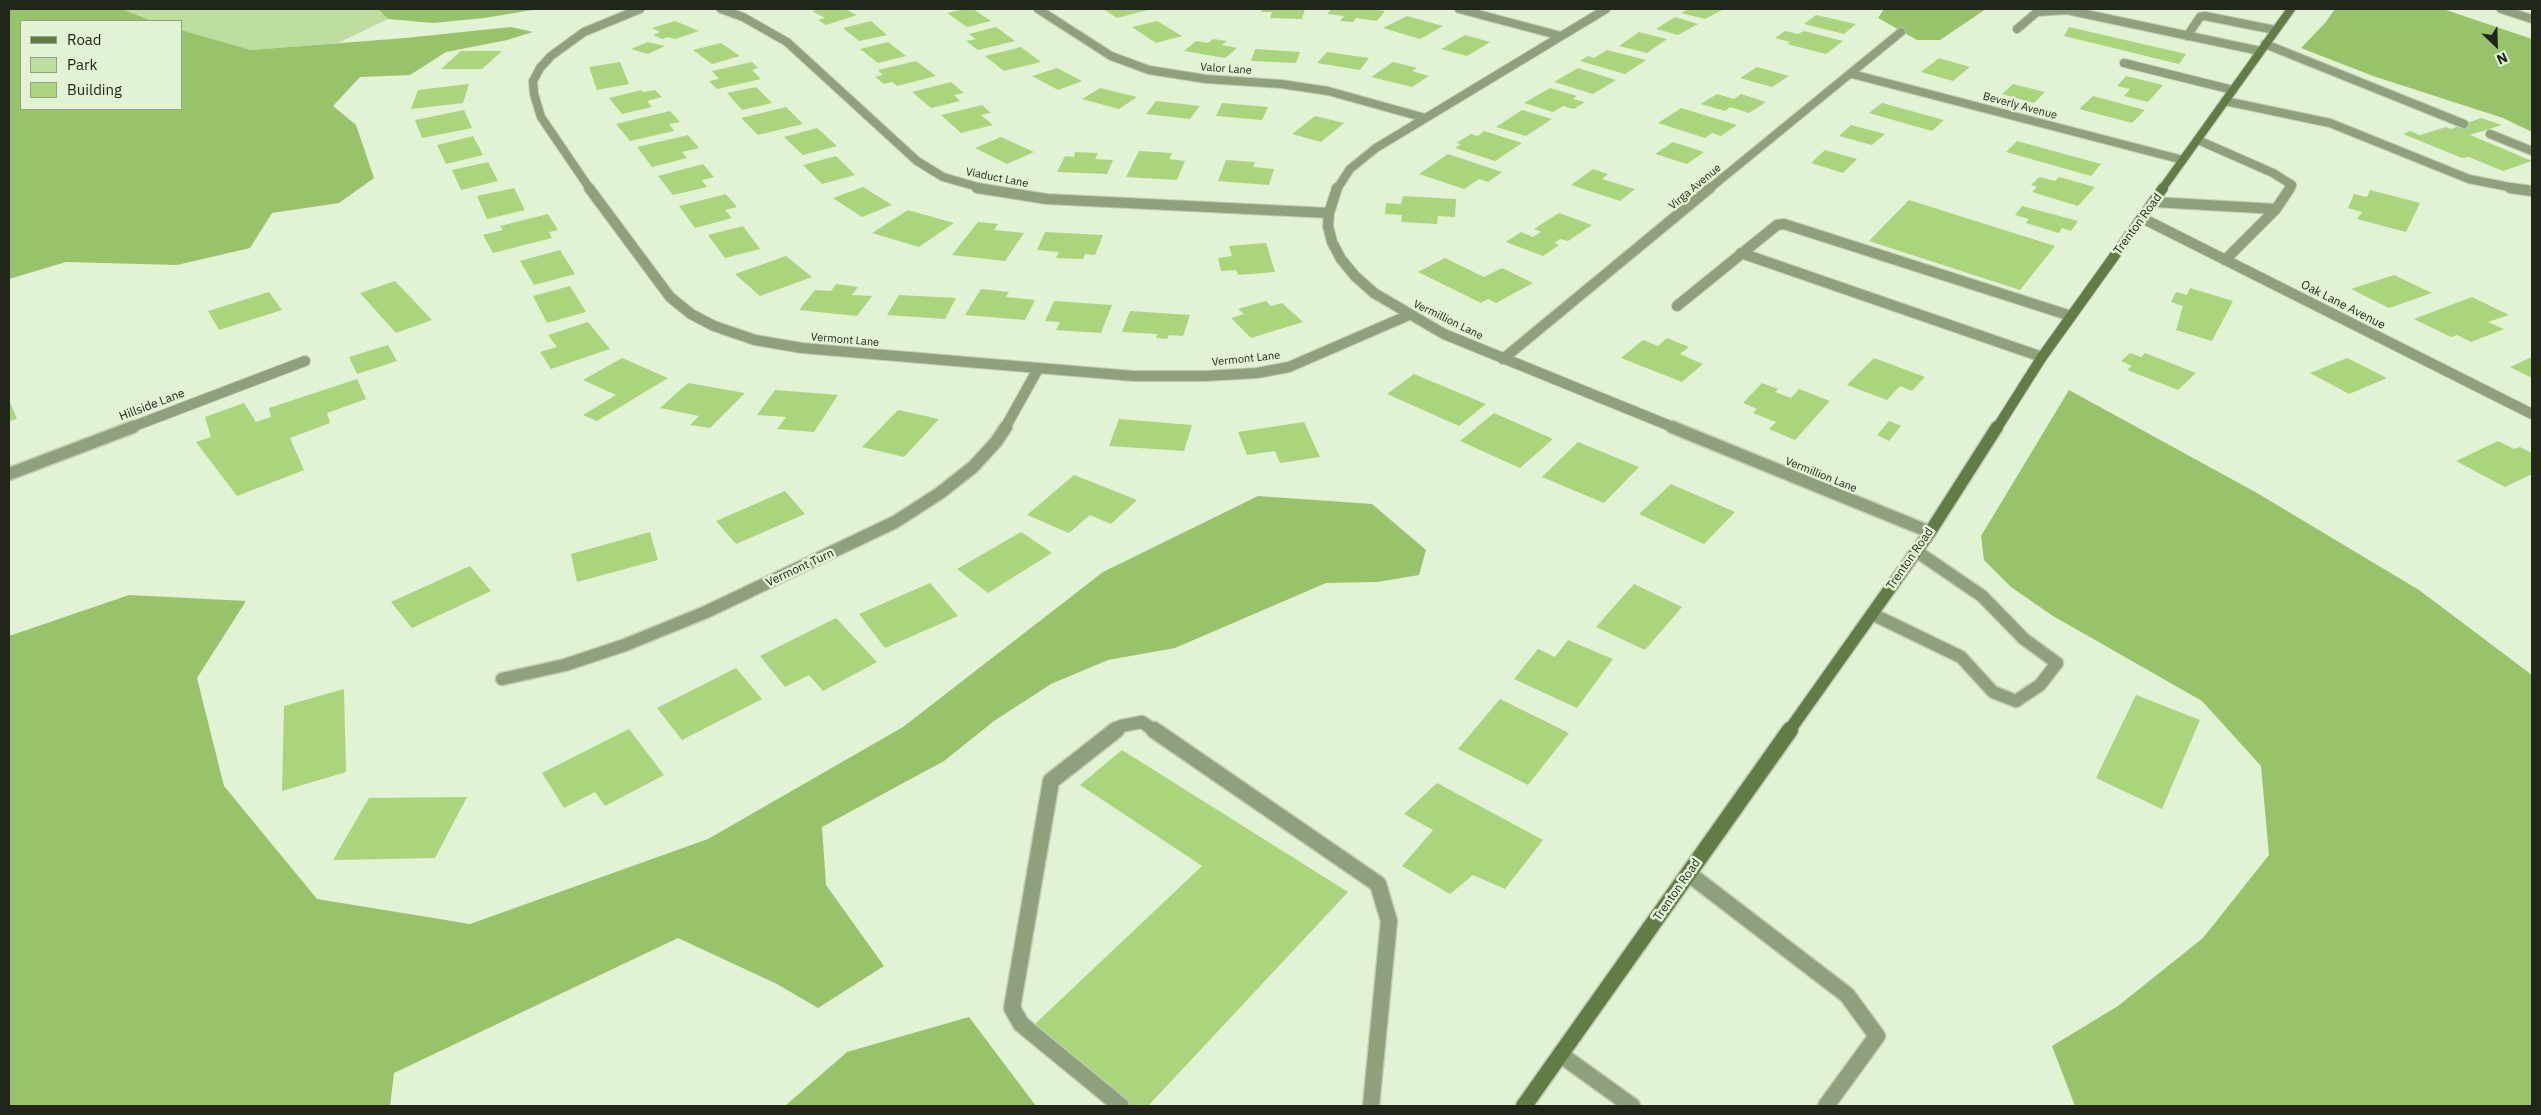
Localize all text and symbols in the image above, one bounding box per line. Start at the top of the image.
legend [20,20,182,110]
north arrow [2471,20,2521,70]
text: Road [67,30,102,49]
text: N [2494,48,2510,69]
text: Park [67,55,97,74]
street label: Valor Lane [1200,61,1252,77]
text: Building [67,80,122,99]
street label: Beverly Avenue [1981,90,2059,122]
street label: Virga Avenue [1666,161,1724,213]
street label: Viaduct Lane [965,165,1029,191]
street label: Trenton Road [2111,191,2165,257]
street label: Oak Lane Avenue [2298,278,2388,332]
street label: Vermillion Lane [1411,297,1485,343]
street label: Vermont Lane [810,330,880,350]
street label: Vermont Lane [1211,349,1281,369]
street label: Hillside Lane [117,386,187,424]
street label: Vermillion Lane [1783,455,1859,495]
street label: Trenton Road [1883,525,1937,593]
street label: Vermont Turn [764,546,836,590]
street label: Trenton Road [1650,856,1704,924]

